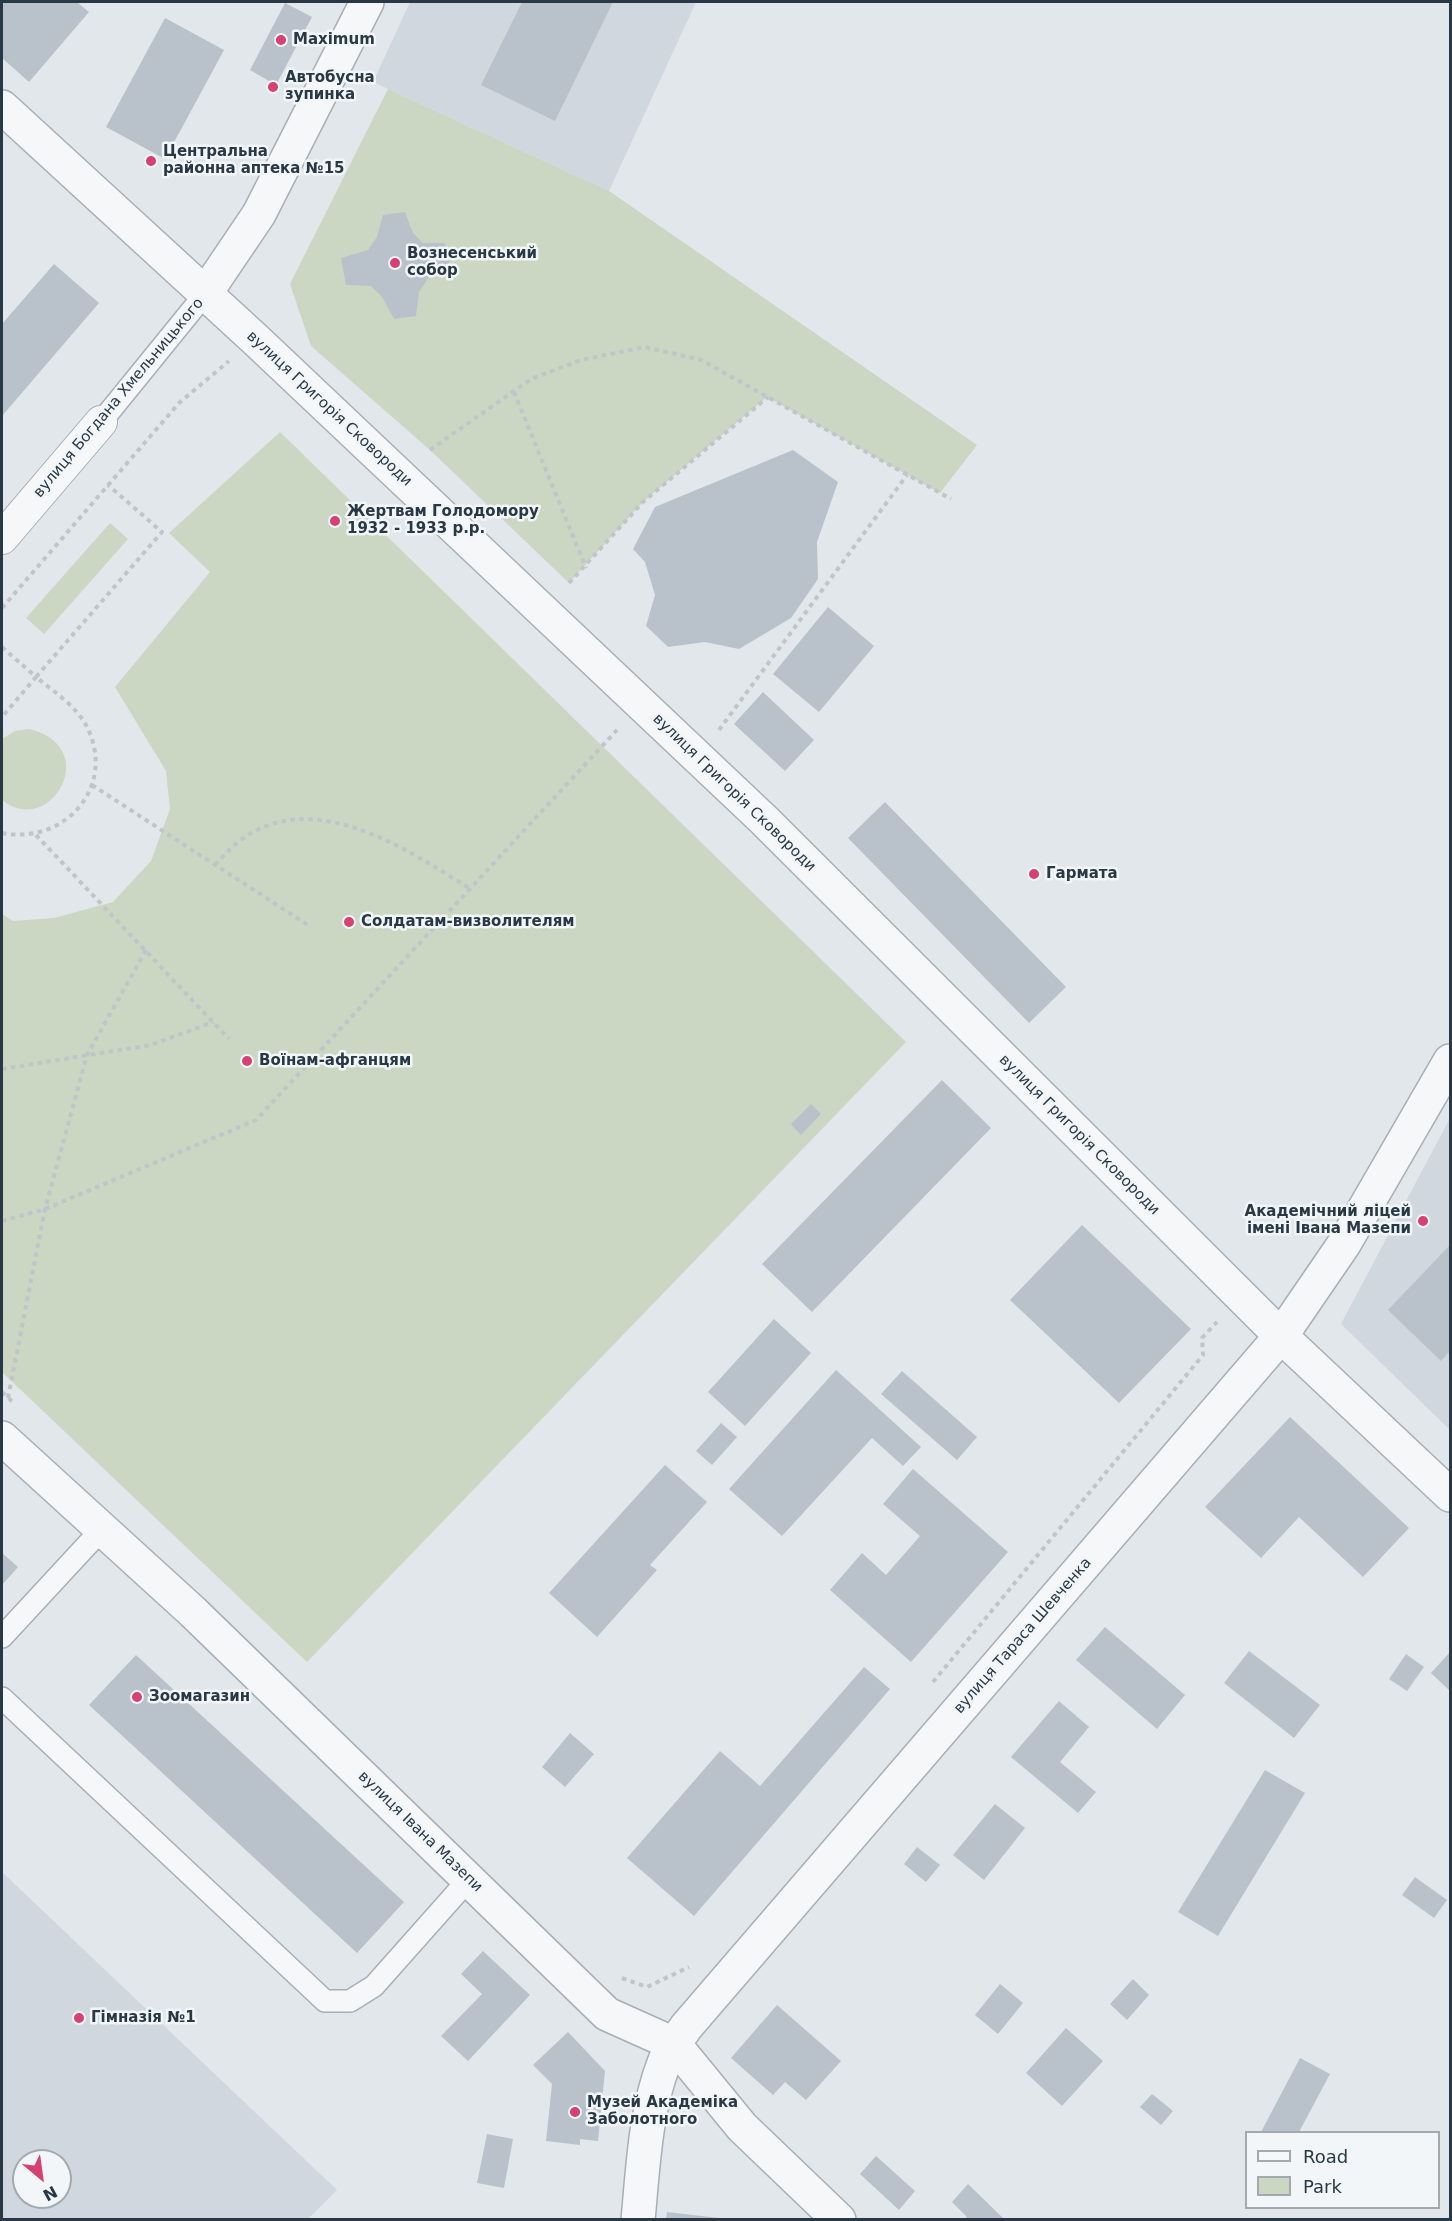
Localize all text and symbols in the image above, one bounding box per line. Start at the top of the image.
place label: Maximum [293,31,375,49]
marker: Maximum [274,33,288,47]
place label: Автобусна зупинка [285,69,375,104]
marker: Автобусна зупинка [266,80,280,94]
place label: Центральна районна аптека №15 [163,143,345,178]
marker: Центральна районна аптека №15 [144,154,158,168]
place label: Вознесенський собор [407,245,537,280]
marker: Вознесенський собор [388,256,402,270]
street label: вулиця Богдана Хмельницького [30,295,208,501]
street label: вулиця Григорія Сковороди [243,328,415,490]
place label: Жертвам Голодомору 1932 - 1933 р.р. [347,503,539,538]
marker: Жертвам Голодомору 1932 - 1933 р.р. [328,514,342,528]
street label: вулиця Григорія Сковороди [649,710,819,876]
place label: Гармата [1046,865,1118,883]
marker: Гармата [1027,867,1041,881]
place label: Солдатам-визволителям [361,913,575,931]
marker: Солдатам-визволителям [342,915,356,929]
street label: вулиця Григорія Сковороди [995,1051,1163,1219]
place label: Воїнам-афганцям [259,1052,411,1070]
marker: Воїнам-афганцям [240,1054,254,1068]
place label: Академічний ліцей імені Івана Мазепи [1245,1203,1411,1238]
marker: Академічний ліцей імені Івана Мазепи [1416,1214,1430,1228]
street label: вулиця Тараса Шевченка [950,1554,1096,1718]
place label: Зоомагазин [149,1688,250,1706]
marker: Зоомагазин [130,1690,144,1704]
street label: вулиця Івана Мазепи [354,1768,486,1896]
place label: Гімназія №1 [91,2009,196,2027]
marker: Гімназія №1 [72,2011,86,2025]
place label: Музей Академіка Заболотного [587,2094,738,2129]
marker: Музей Академіка Заболотного [568,2105,582,2119]
legend [1245,2131,1440,2209]
text: Road [1303,2146,1348,2167]
north arrow [12,2149,72,2209]
text: Park [1303,2176,1342,2197]
text: N [40,2182,60,2205]

